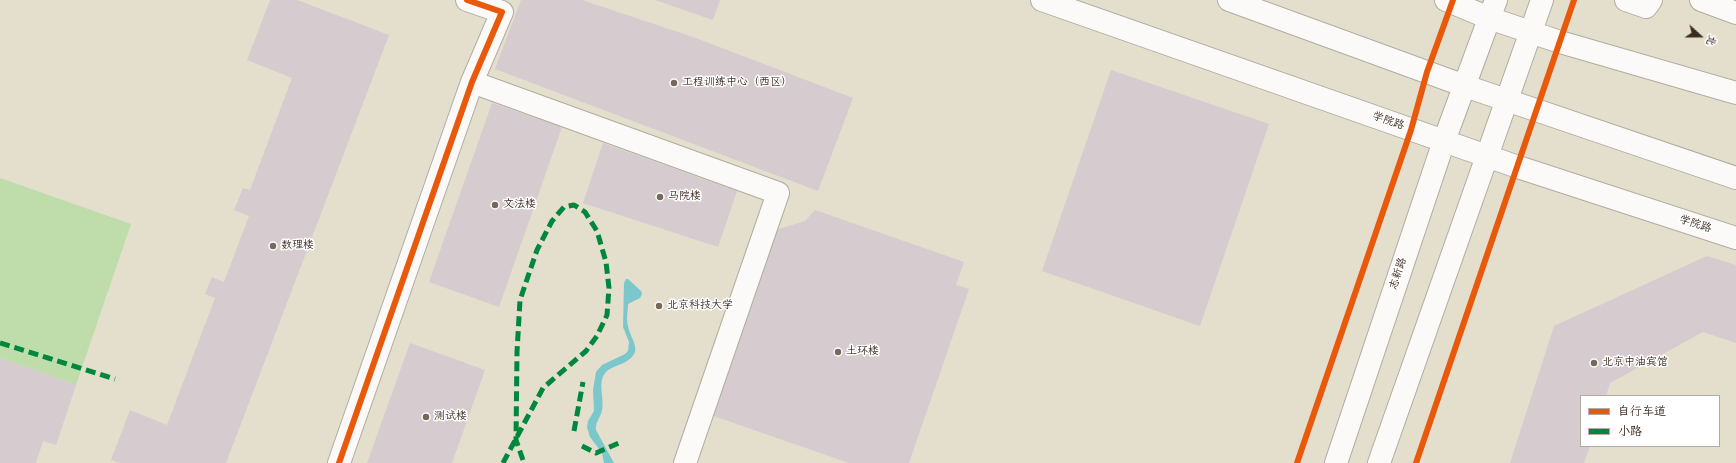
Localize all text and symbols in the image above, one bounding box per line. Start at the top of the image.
north arrow [1680,16,1720,56]
text: 北 [1701,32,1722,49]
place label: 工程训练中心（西区） [682,76,792,90]
marker: 工程训练中心（西区） [669,78,679,88]
street label: 学院路 [1370,110,1406,134]
place label: 马院楼 [668,190,701,204]
marker: 马院楼 [655,192,665,202]
place label: 文法楼 [503,198,536,212]
marker: 文法楼 [490,200,500,210]
street label: 学院路 [1677,214,1713,236]
place label: 数理楼 [281,239,314,253]
marker: 数理楼 [268,241,278,251]
street label: 志新路 [1388,256,1410,292]
place label: 北京科技大学 [667,299,733,313]
marker: 北京科技大学 [654,301,664,311]
place label: 土环楼 [846,345,879,359]
marker: 土环楼 [833,347,843,357]
place label: 北京中油宾馆 [1602,356,1668,370]
marker: 北京中油宾馆 [1589,358,1599,368]
legend [1580,395,1720,447]
text: 自行车道 [1618,402,1666,421]
place label: 测试楼 [434,410,467,424]
marker: 测试楼 [421,412,431,422]
text: 小路 [1618,422,1642,441]

